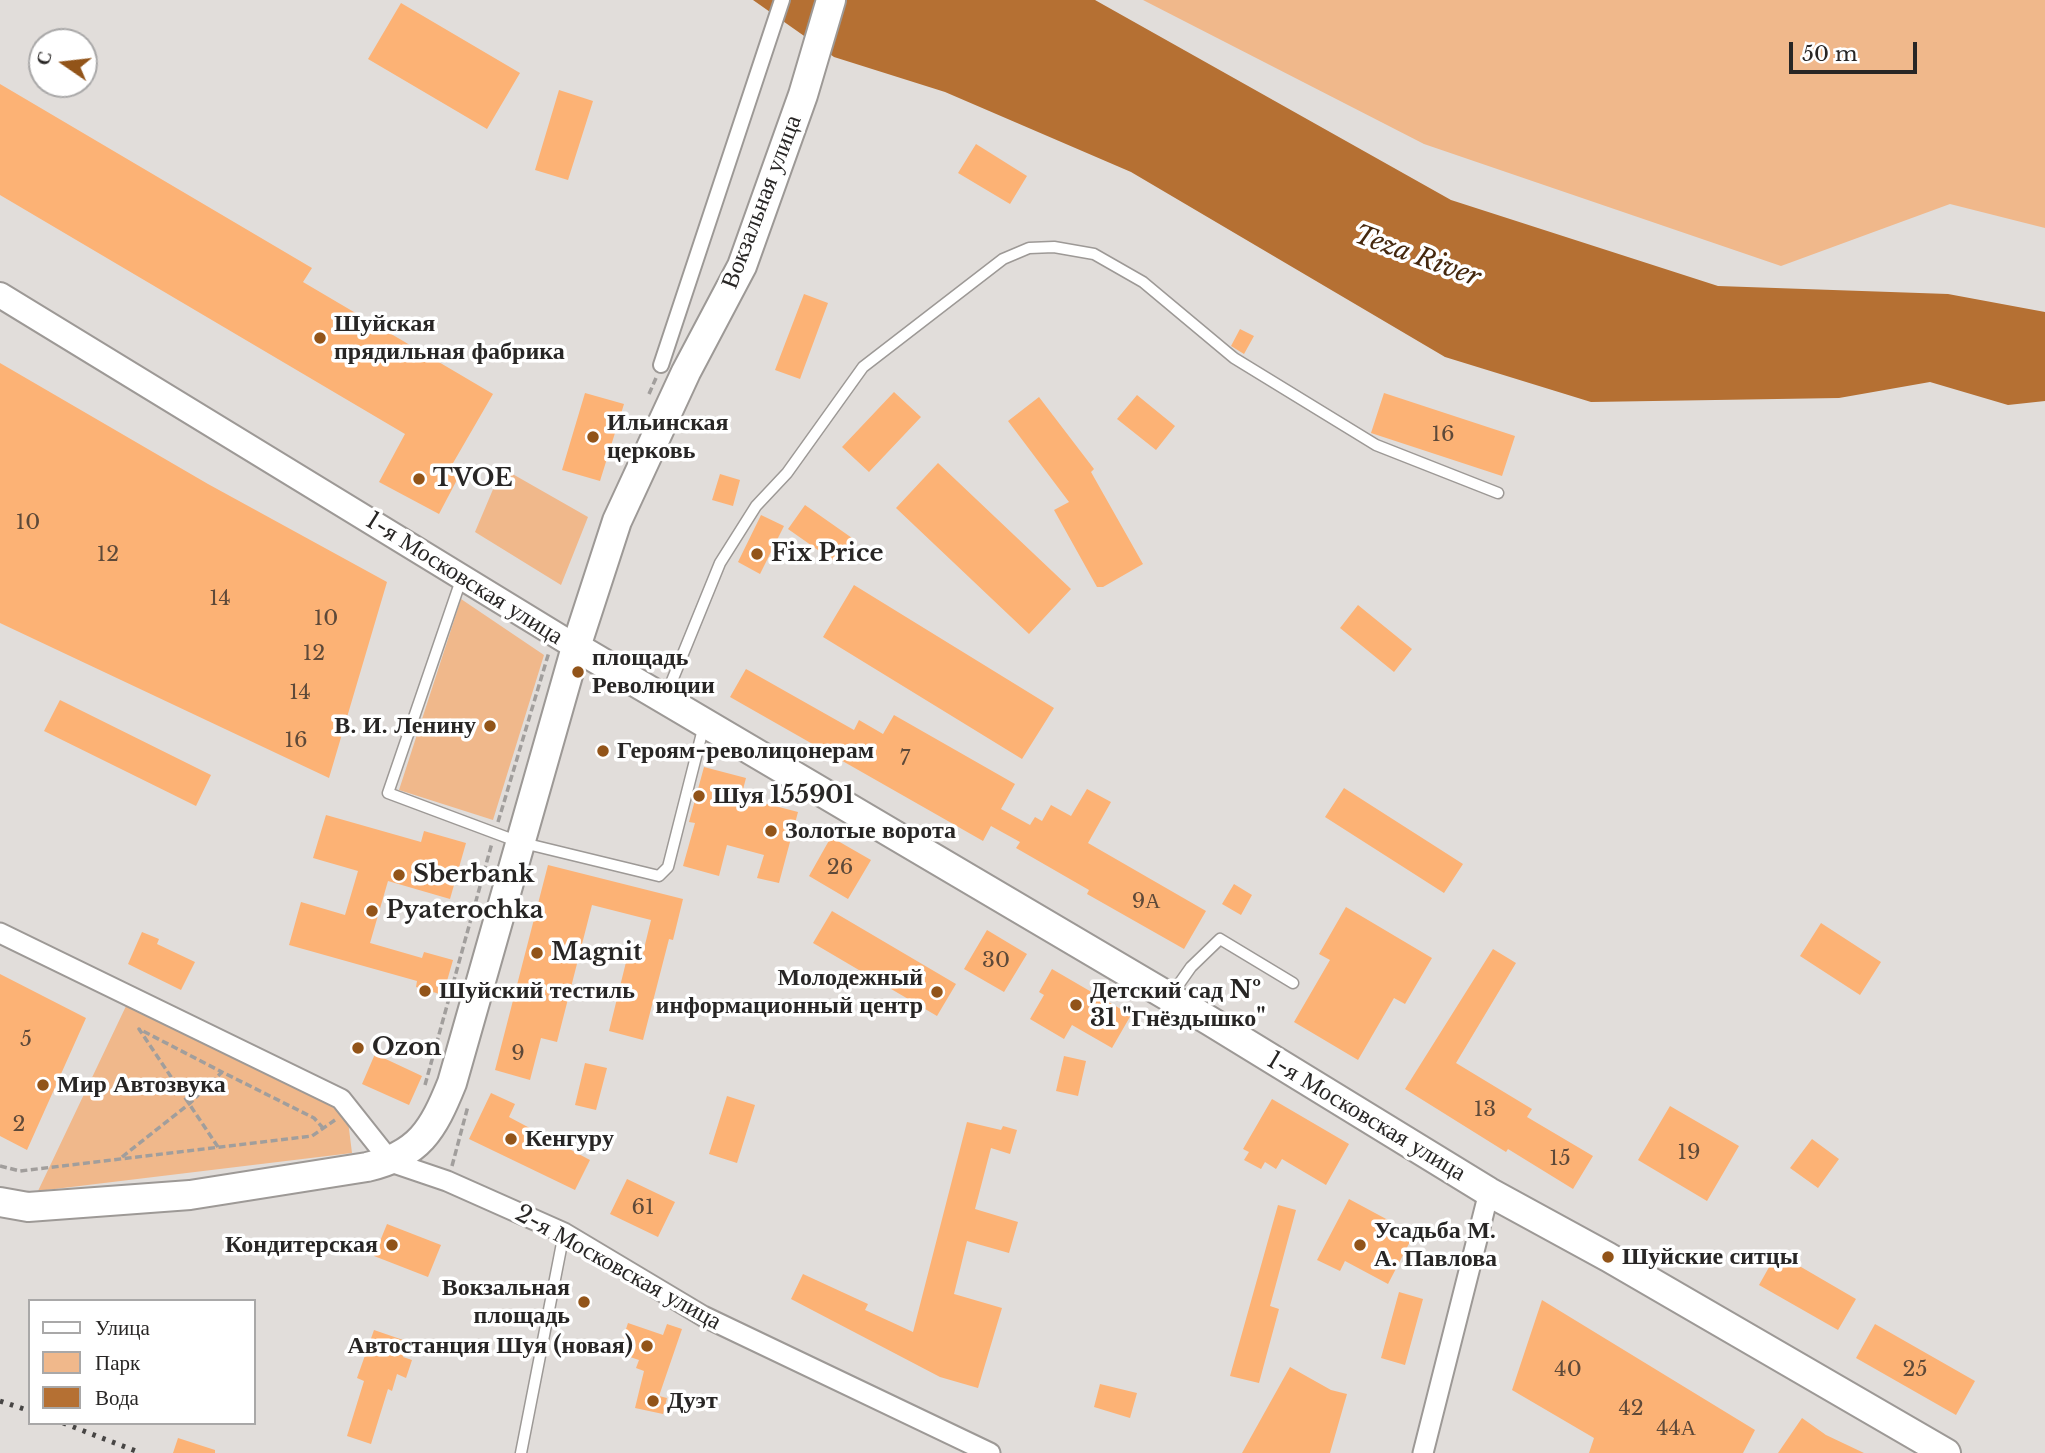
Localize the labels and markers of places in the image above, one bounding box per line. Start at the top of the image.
place label: Шуйская прядильная фабрика [334,310,565,366]
marker: Шуйская прядильная фабрика [312,330,328,346]
place label: Ильинская церковь [607,409,729,465]
marker: Ильинская церковь [585,429,601,445]
place label: TVOE [433,465,512,493]
marker: TVOE [411,471,427,487]
place label: Fix Price [771,540,884,568]
marker: Fix Price [749,546,765,562]
place label: площадь Революции [592,644,715,700]
marker: площадь Революции [570,664,586,680]
place label: В. И. Ленину [334,712,476,740]
marker: В. И. Ленину [482,718,498,734]
place label: Героям-револицонерам [617,737,874,765]
marker: Героям-револицонерам [595,743,611,759]
place label: Шуя 155901 [713,782,854,810]
marker: Шуя 155901 [691,788,707,804]
place label: Золотые ворота [785,817,956,845]
marker: Золотые ворота [763,823,779,839]
place label: Sberbank [413,861,534,889]
marker: Sberbank [391,867,407,883]
place label: Pyaterochka [386,897,544,925]
marker: Pyaterochka [364,903,380,919]
place label: Magnit [551,939,642,967]
marker: Magnit [529,945,545,961]
place label: Молодежный информационный центр [656,964,923,1020]
place label: Шуйский тестиль [439,977,635,1005]
place label: Детский сад № 31 "Гнёздышко" [1090,977,1266,1033]
marker: Шуйский тестиль [417,983,433,999]
marker: Молодежный информационный центр [929,984,945,1000]
marker: Детский сад № 31 "Гнёздышко" [1068,997,1084,1013]
place label: Ozon [372,1034,441,1062]
marker: Ozon [350,1040,366,1056]
place label: Мир Автозвука [57,1071,226,1099]
marker: Мир Автозвука [35,1077,51,1093]
place label: Кенгуру [525,1125,614,1153]
marker: Кенгуру [503,1131,519,1147]
place label: Усадьба М. А. Павлова [1374,1217,1497,1273]
place label: Кондитерская [225,1231,378,1259]
marker: Кондитерская [384,1237,400,1253]
marker: Усадьба М. А. Павлова [1352,1237,1368,1253]
place label: Шуйские ситцы [1622,1243,1798,1271]
marker: Шуйские ситцы [1600,1249,1616,1265]
place label: Вокзальная площадь [442,1274,570,1330]
marker: Вокзальная площадь [576,1294,592,1310]
place label: Автостанция Шуя (новая) [347,1332,633,1360]
marker: Автостанция Шуя (новая) [639,1338,655,1354]
place label: Дуэт [667,1387,718,1415]
marker: Дуэт [645,1393,661,1409]

